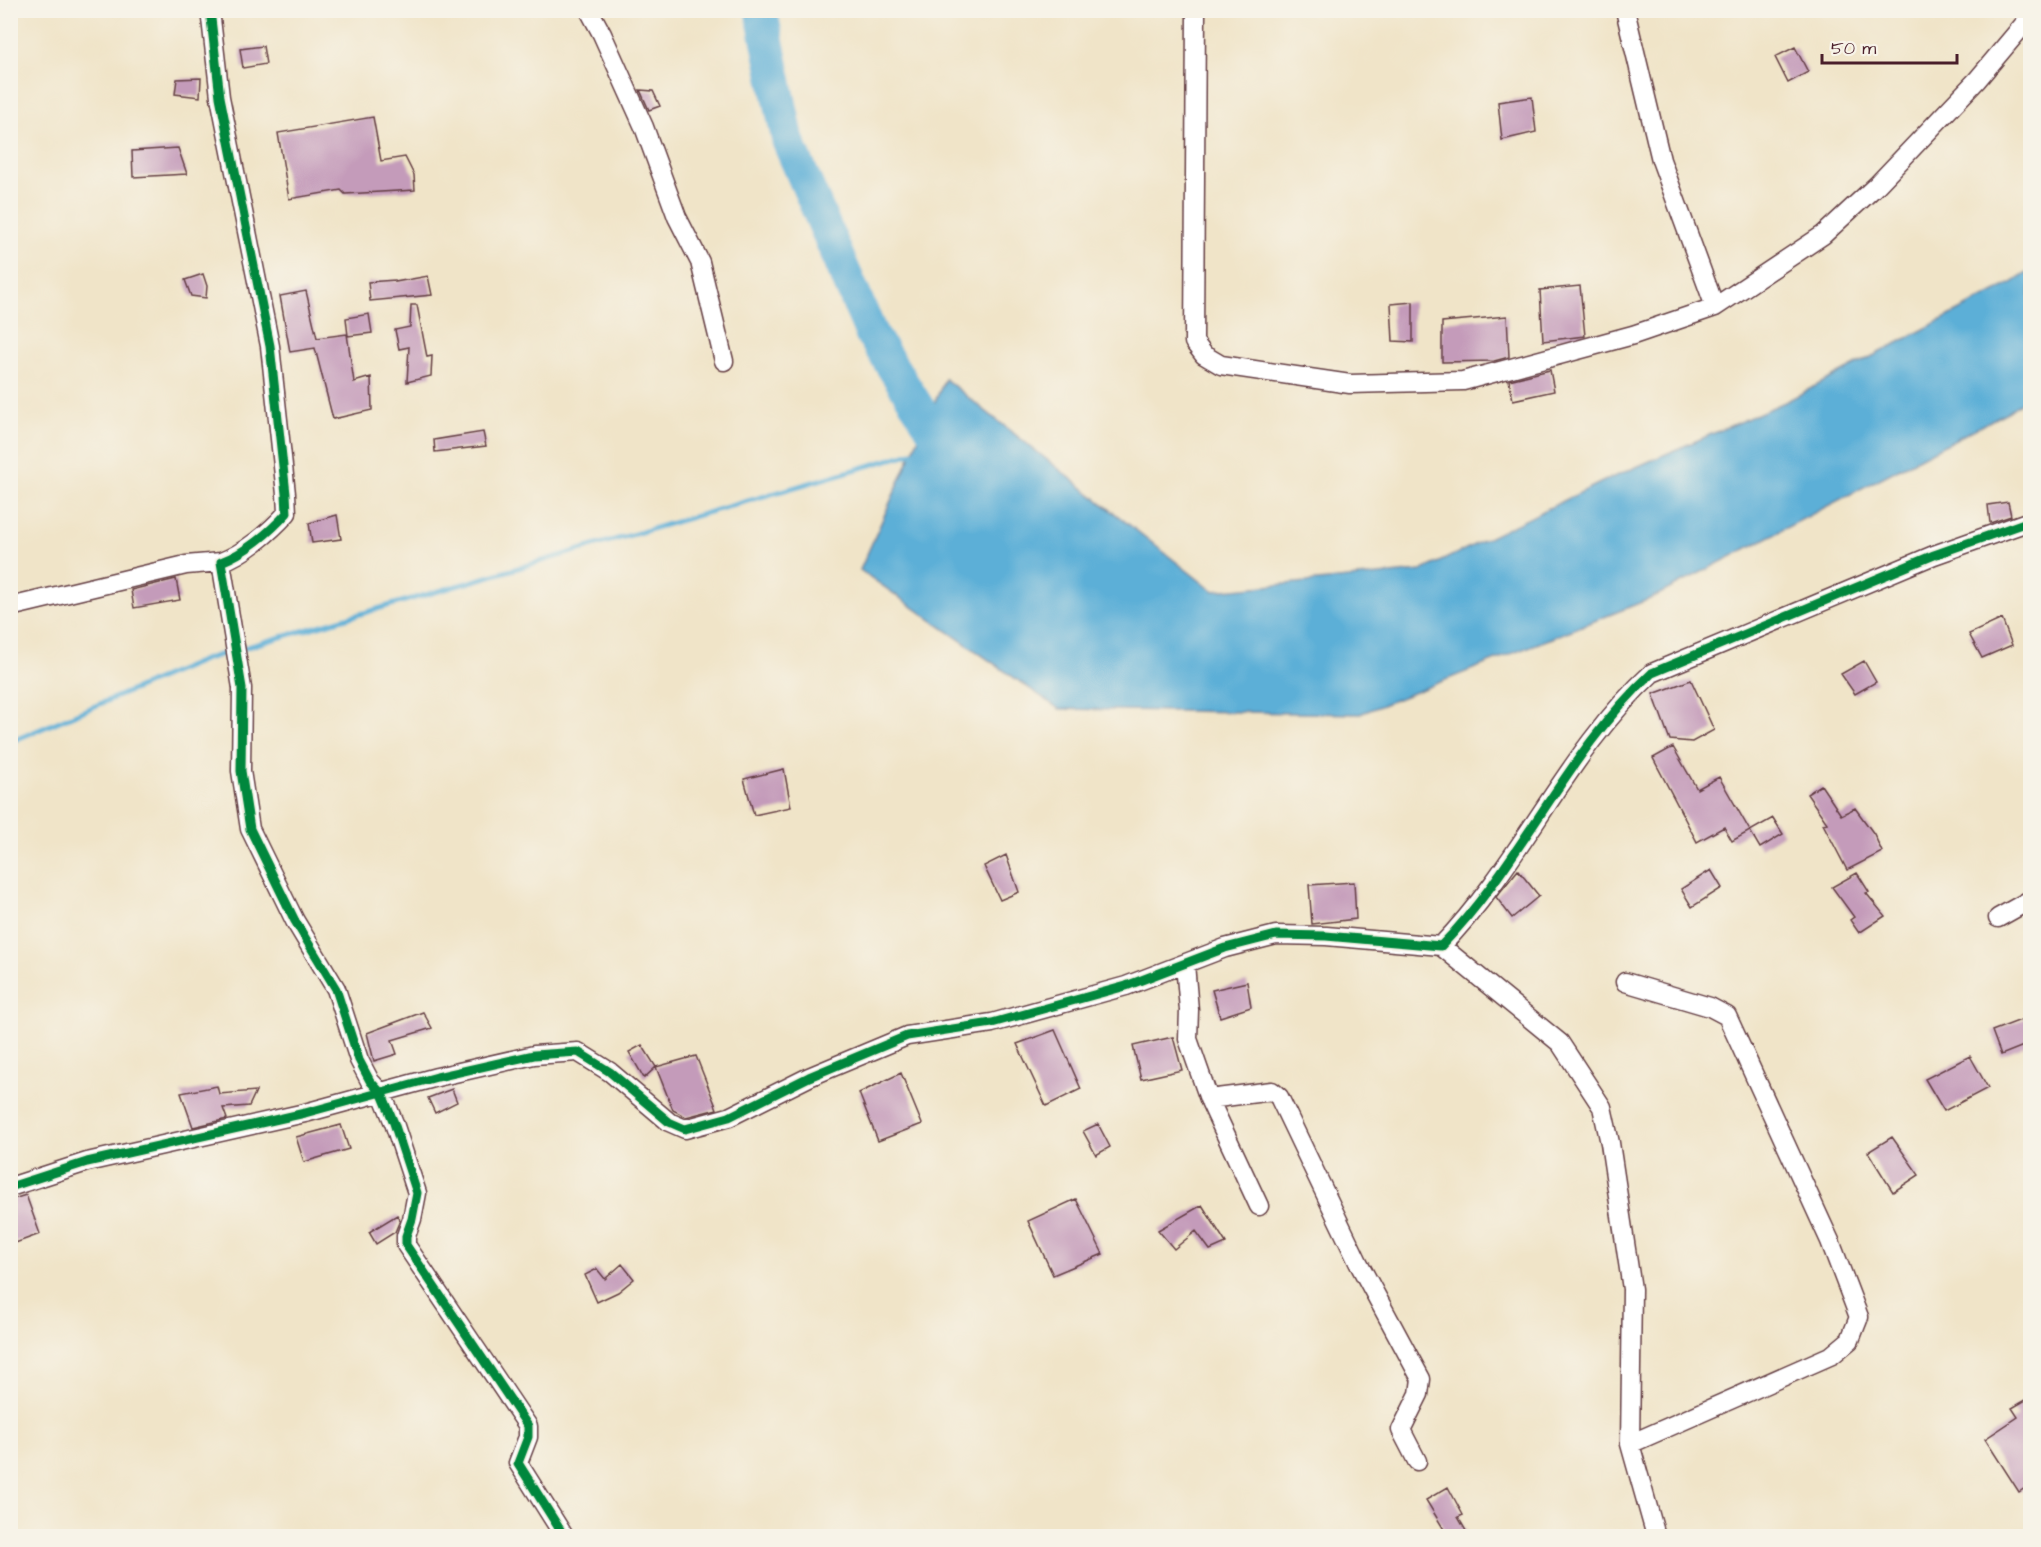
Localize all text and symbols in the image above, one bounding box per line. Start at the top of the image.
scale bar [1822,27,1957,65]
text: 50 m [1831,36,1876,61]

